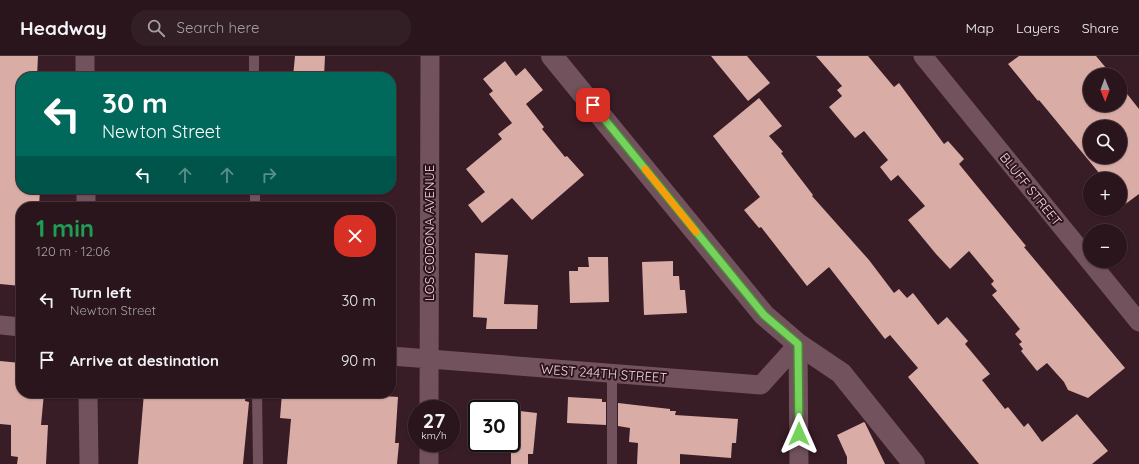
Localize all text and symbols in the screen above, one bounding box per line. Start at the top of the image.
search box [131,10,411,46]
text: Headway [20,16,107,40]
icon: search [145,17,167,39]
text: Search here [177,18,259,37]
text: Map [965,19,994,37]
text: Layers [1016,19,1060,37]
text: Share [1082,19,1119,37]
north arrow [1083,68,1127,112]
map controls [1083,68,1127,268]
text: 30 m [102,85,168,120]
icon: left [36,88,88,140]
pin [576,88,610,122]
icon: arrive [582,94,604,116]
text: Newton Street [102,120,221,143]
button: search [1083,120,1127,164]
street label: BLUFF STREET [997,149,1065,229]
icon: left [132,164,154,186]
icon: ahead [174,164,196,186]
icon: ahead [216,164,238,186]
icon: right [258,164,280,186]
street label: LOS CODONA AVENUE [421,165,437,301]
button: + [1083,172,1127,216]
text: 1 min [36,213,94,243]
button: close [334,215,376,257]
button: − [1083,224,1127,268]
text: 120 m · 12:06 [36,243,110,259]
text: Turn left [70,283,132,302]
icon: left [36,289,58,311]
text: 30 m [341,291,376,310]
text: Newton Street [70,302,156,318]
icon: arrive [36,349,58,371]
text: Arrive at destination [70,351,219,370]
text: 90 m [341,351,376,370]
street label: WEST 244TH STREET [540,361,668,385]
speed limit sign: 30 [468,400,520,452]
text: 27 [423,408,445,433]
position arrow [778,413,820,455]
text: km/h [421,429,447,442]

